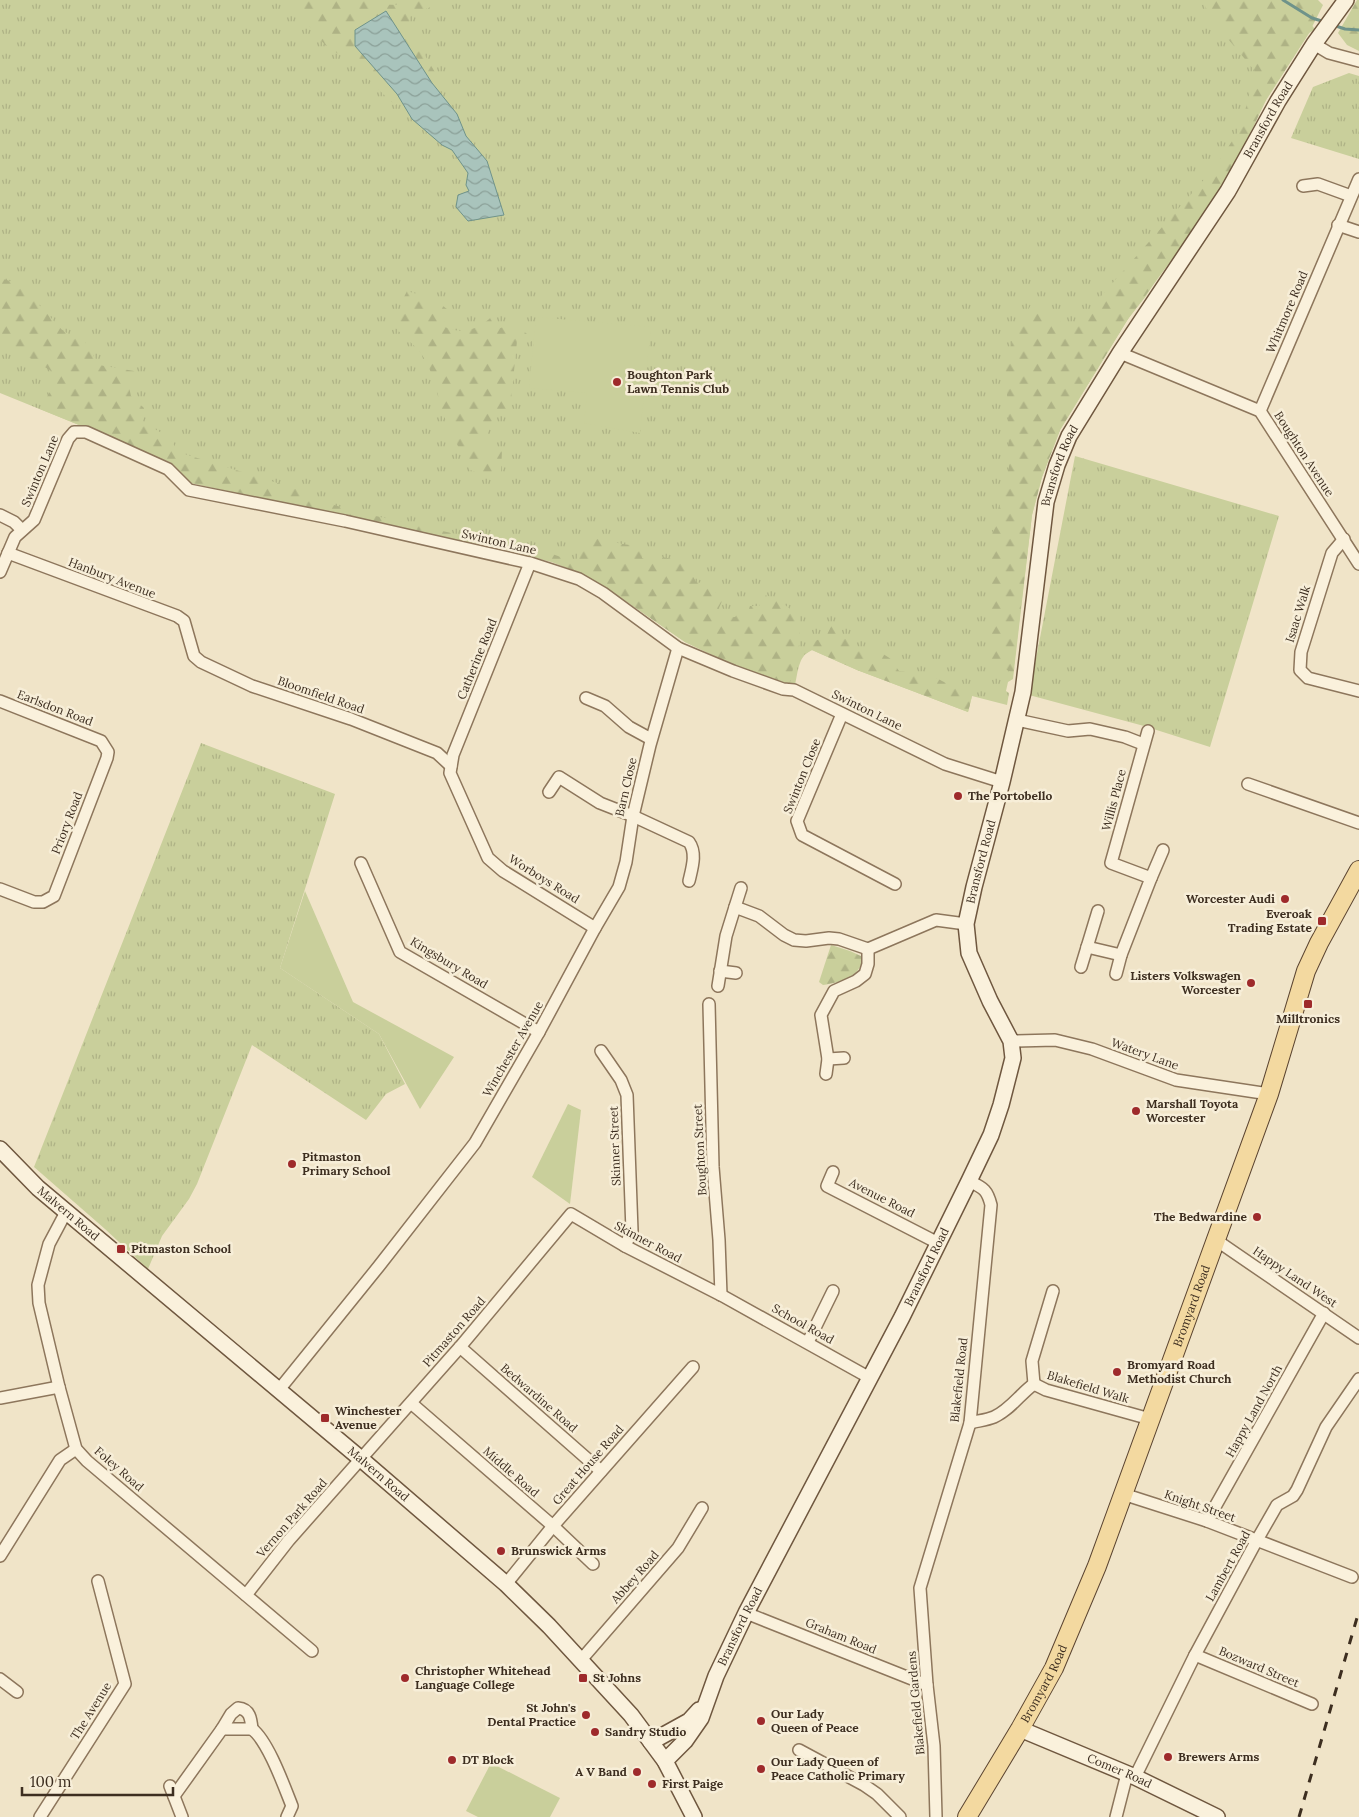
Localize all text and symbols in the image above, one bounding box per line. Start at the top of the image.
street label: Bransford Road [1240,78,1296,161]
street label: Whitmore Road [1262,268,1311,355]
place label: Boughton Park Lawn Tennis Club [627,367,729,396]
marker: Boughton Park Lawn Tennis Club [611,376,623,388]
street label: Boughton Avenue [1271,408,1338,500]
street label: Bransford Road [1038,422,1081,507]
street label: Swinton Lane [18,432,62,509]
street label: Swinton Lane [460,526,538,557]
street label: Hanbury Avenue [66,554,159,601]
street label: Isaac Walk [1282,583,1313,644]
street label: Catherine Road [453,616,500,702]
street label: Bloomfield Road [276,673,367,716]
street label: Earlsdon Road [15,686,95,729]
street label: Swinton Lane [830,686,905,733]
street label: Swinton Close [780,736,824,816]
street label: Barn Close [611,755,640,818]
street label: Willis Place [1098,767,1129,832]
place label: The Portobello [968,788,1052,803]
street label: Priory Road [48,790,85,856]
marker: The Portobello [952,790,964,802]
street label: Bransford Road [963,818,999,905]
street label: Worboys Road [506,851,582,906]
place label: Worcester Audi [1186,891,1275,906]
marker: Worcester Audi [1279,893,1291,905]
place label: Everoak Trading Estate [1228,906,1313,935]
marker: Everoak Trading Estate [1316,915,1328,927]
street label: Kingsbury Road [408,933,491,992]
place label: Listers Volkswagen Worcester [1130,968,1241,997]
marker: Listers Volkswagen Worcester [1245,977,1257,989]
street label: Winchester Avenue [479,998,546,1099]
marker: Milltronics [1302,998,1314,1010]
place label: Milltronics [1276,1011,1340,1026]
street label: Watery Lane [1109,1034,1181,1073]
place label: Marshall Toyota Worcester [1146,1096,1239,1125]
street label: Boughton Street [690,1103,709,1196]
street label: Skinner Street [606,1105,623,1186]
marker: Marshall Toyota Worcester [1130,1105,1142,1117]
place label: Pitmaston Primary School [302,1149,391,1178]
marker: Pitmaston Primary School [286,1158,298,1170]
street label: Avenue Road [846,1174,918,1221]
street label: Malvern Road [34,1183,103,1243]
place label: The Bedwardine [1154,1209,1248,1224]
marker: The Bedwardine [1251,1211,1263,1223]
street label: Skinner Road [612,1218,684,1266]
street label: Bransford Road [900,1225,952,1309]
place label: Pitmaston School [131,1241,232,1256]
marker: Pitmaston School [115,1243,127,1255]
street label: Happy Land West [1250,1243,1341,1311]
street label: Bromyard Road [1169,1263,1213,1349]
street label: Pitmaston Road [419,1294,488,1370]
street label: School Road [770,1300,837,1347]
street label: Blakefield Road [947,1337,970,1423]
place label: Bromyard Road Methodist Church [1127,1357,1232,1386]
street label: Bedwardine Road [498,1360,581,1435]
street label: Happy Land North [1222,1362,1285,1460]
marker: Bromyard Road Methodist Church [1111,1366,1123,1378]
street label: Blakefield Walk [1045,1367,1131,1406]
place label: Winchester Avenue [335,1403,402,1432]
marker: Winchester Avenue [319,1412,331,1424]
street label: Great House Road [549,1422,626,1508]
street label: Foley Road [92,1443,147,1494]
street label: Malvern Road [345,1443,413,1504]
street label: Middle Road [480,1443,542,1500]
street label: Vernon Park Road [253,1475,330,1561]
street label: Knight Street [1162,1486,1238,1525]
street label: Lambert Road [1202,1528,1253,1604]
place label: Brunswick Arms [511,1543,606,1558]
marker: Brunswick Arms [495,1545,507,1557]
street label: Abbey Road [607,1547,662,1607]
street label: Bransford Road [714,1584,765,1668]
street label: Graham Road [803,1614,879,1657]
street label: Bromyard Road [1017,1642,1070,1725]
street label: Bozward Street [1217,1643,1302,1690]
street label: Blakefield Gardens [903,1650,928,1756]
place label: Christopher Whitehead Language College [415,1663,551,1692]
place label: St Johns [593,1670,641,1685]
marker: Christopher Whitehead Language College [399,1672,411,1684]
marker: St Johns [577,1672,589,1684]
street label: The Avenue [67,1679,114,1742]
place label: St John's Dental Practice [487,1700,577,1729]
place label: Our Lady Queen of Peace [771,1706,859,1735]
marker: St John's Dental Practice [580,1709,592,1721]
marker: Our Lady Queen of Peace [755,1715,767,1727]
place label: Sandry Studio [605,1724,686,1739]
marker: Sandry Studio [589,1726,601,1738]
place label: Brewers Arms [1178,1749,1259,1764]
street label: Comer Road [1085,1750,1155,1791]
marker: Brewers Arms [1162,1751,1174,1763]
place label: DT Block [462,1752,514,1767]
marker: DT Block [446,1754,458,1766]
place label: Our Lady Queen of Peace Catholic Primary [771,1754,905,1783]
marker: Our Lady Queen of Peace Catholic Primary [755,1763,767,1775]
scale bar [22,1764,174,1796]
place label: A V Band [575,1764,627,1779]
marker: A V Band [631,1766,643,1778]
text: 100 m [30,1772,71,1791]
place label: First Paige [662,1776,724,1791]
marker: First Paige [646,1778,658,1790]

